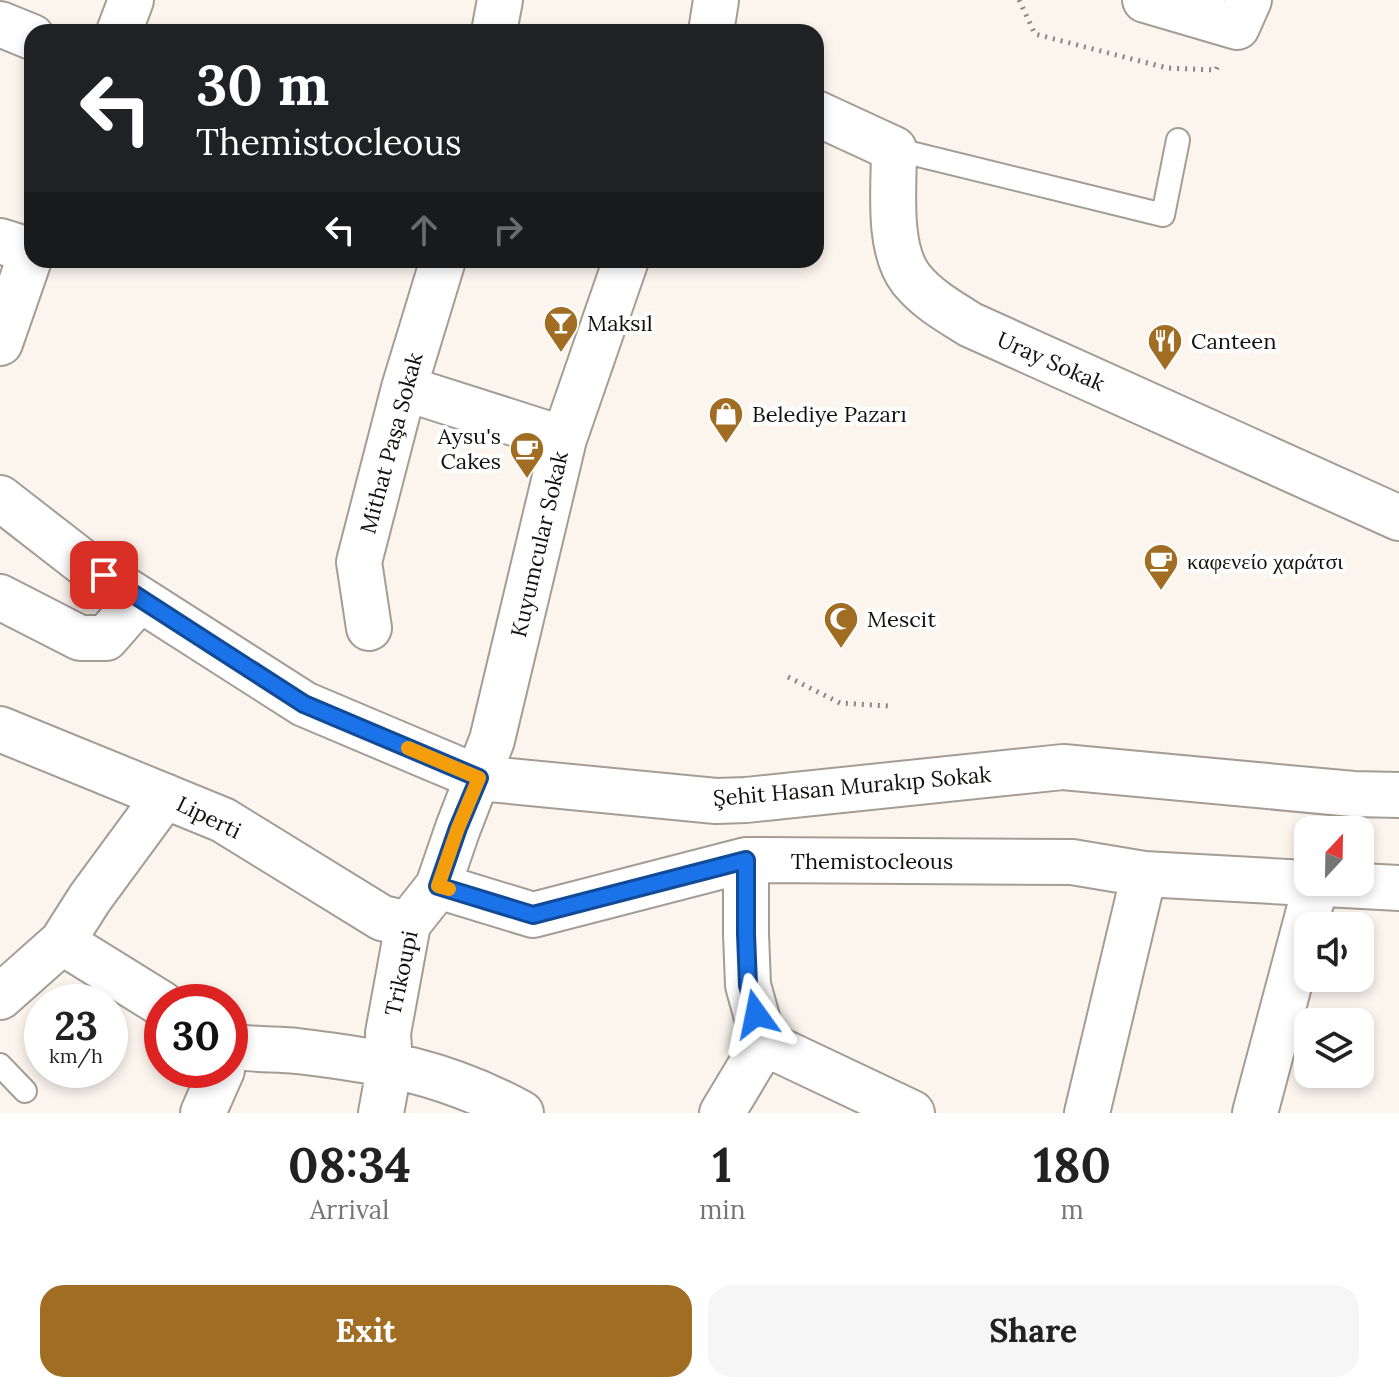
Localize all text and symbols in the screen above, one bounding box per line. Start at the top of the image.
text: 30 m [196,49,329,120]
icon: left [64,56,168,160]
text: Themistocleous [196,119,462,165]
icon: left [318,208,362,252]
icon: ahead [402,208,446,252]
icon: right [486,208,530,252]
bar icon: Maksıl [542,304,580,354]
place label: Maksıl [587,309,653,337]
restaurant icon: Canteen [1146,322,1184,372]
street label: Uray Sokak [993,325,1109,397]
place label: Canteen [1191,327,1277,355]
street label: Mithat Paşa Sokak [353,349,429,537]
shop icon: Belediye Pazarı [707,395,745,445]
place label: Belediye Pazarı [752,400,907,428]
place label: Aysu's Cakes [437,422,501,475]
cafe icon: Aysu's Cakes [508,430,546,480]
street label: Kuyumcular Sokak [504,448,574,640]
pin [70,541,138,609]
cafe icon: καφενείο χαράτσι [1142,542,1180,592]
place label: καφενείο χαράτσι [1187,547,1343,575]
icon: arrive [82,553,126,597]
mosque icon: Mescit [822,600,860,650]
place label: Mescit [867,605,936,633]
street label: Şehit Hasan Murakıp Sokak [712,760,992,812]
street label: Liperti [172,789,246,845]
north arrow [1294,816,1374,896]
map controls [1294,816,1374,1088]
street label: Themistocleous [791,847,953,875]
button: sound [1294,912,1374,992]
street label: Trikoupi [378,928,424,1018]
position arrow [714,972,798,1056]
speed limit sign: 30 [144,984,248,1088]
text: 23 [54,1000,98,1051]
button: layers [1294,1008,1374,1088]
text: km/h [49,1043,103,1068]
text: 08:34 [288,1134,411,1195]
text: 1 [713,1134,732,1195]
text: 180 [1033,1134,1111,1195]
text: Arrival [310,1193,389,1226]
text: min [699,1193,745,1226]
text: m [1061,1193,1084,1226]
button: Exit [40,1285,692,1377]
button: Share [708,1285,1359,1377]

